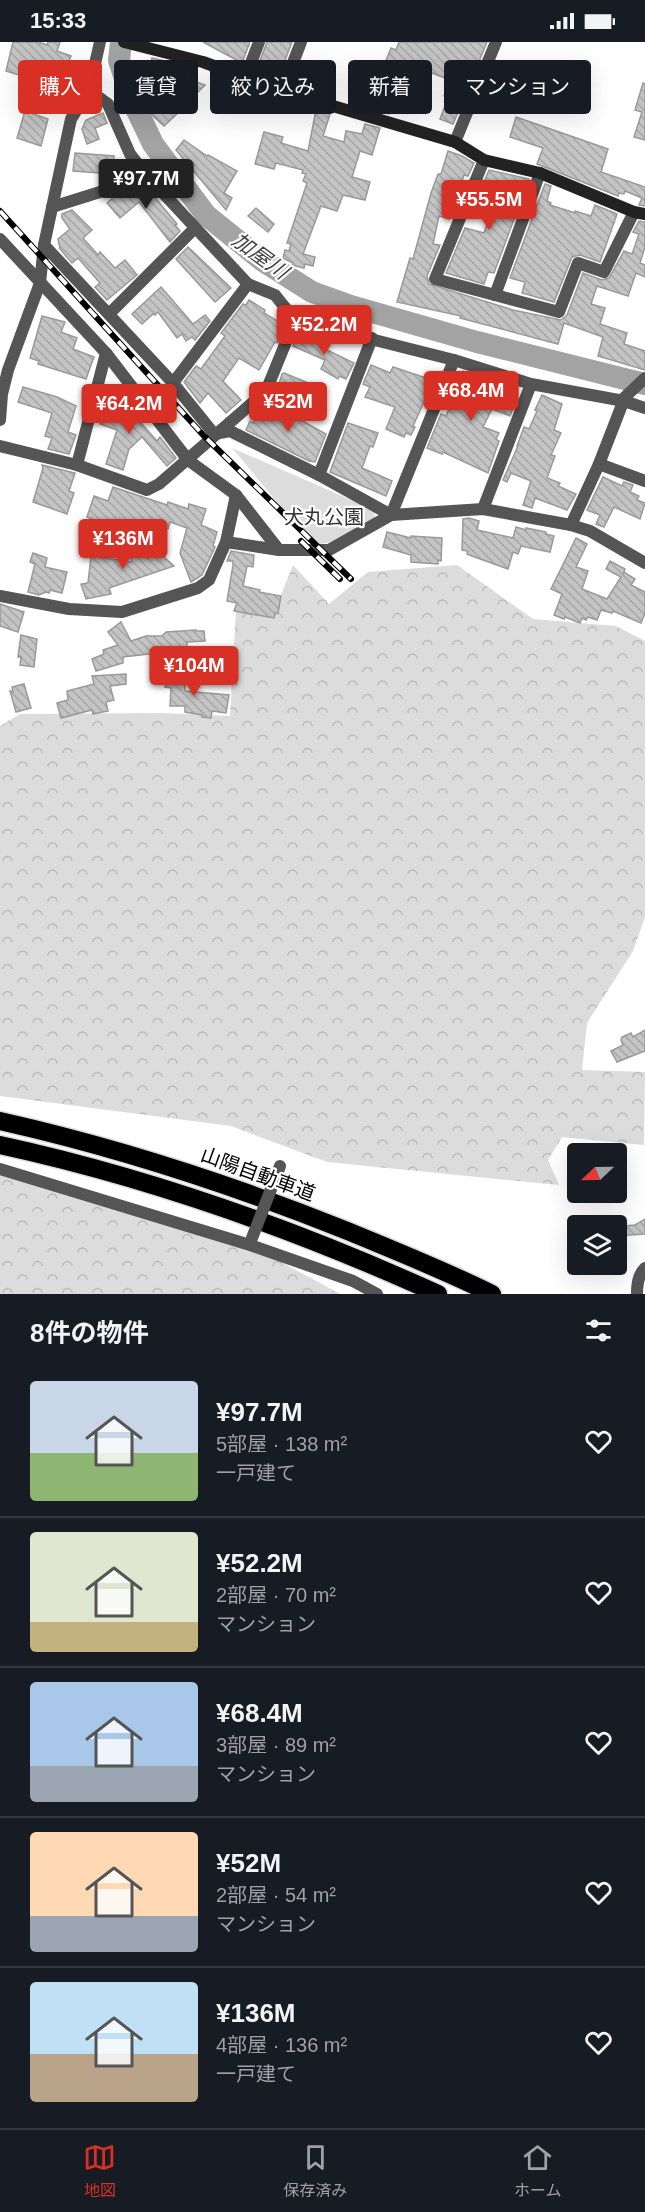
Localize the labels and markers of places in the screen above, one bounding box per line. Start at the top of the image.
pin: ¥97.7M [97,159,195,210]
pin: ¥55.5M [440,180,538,231]
pin: ¥52.2M [275,305,373,356]
pin: ¥68.4M [422,371,520,422]
pin: ¥52M [252,382,324,433]
pin: ¥64.2M [80,384,178,435]
pin: ¥136M [81,519,165,570]
pin: ¥104M [152,646,236,697]

